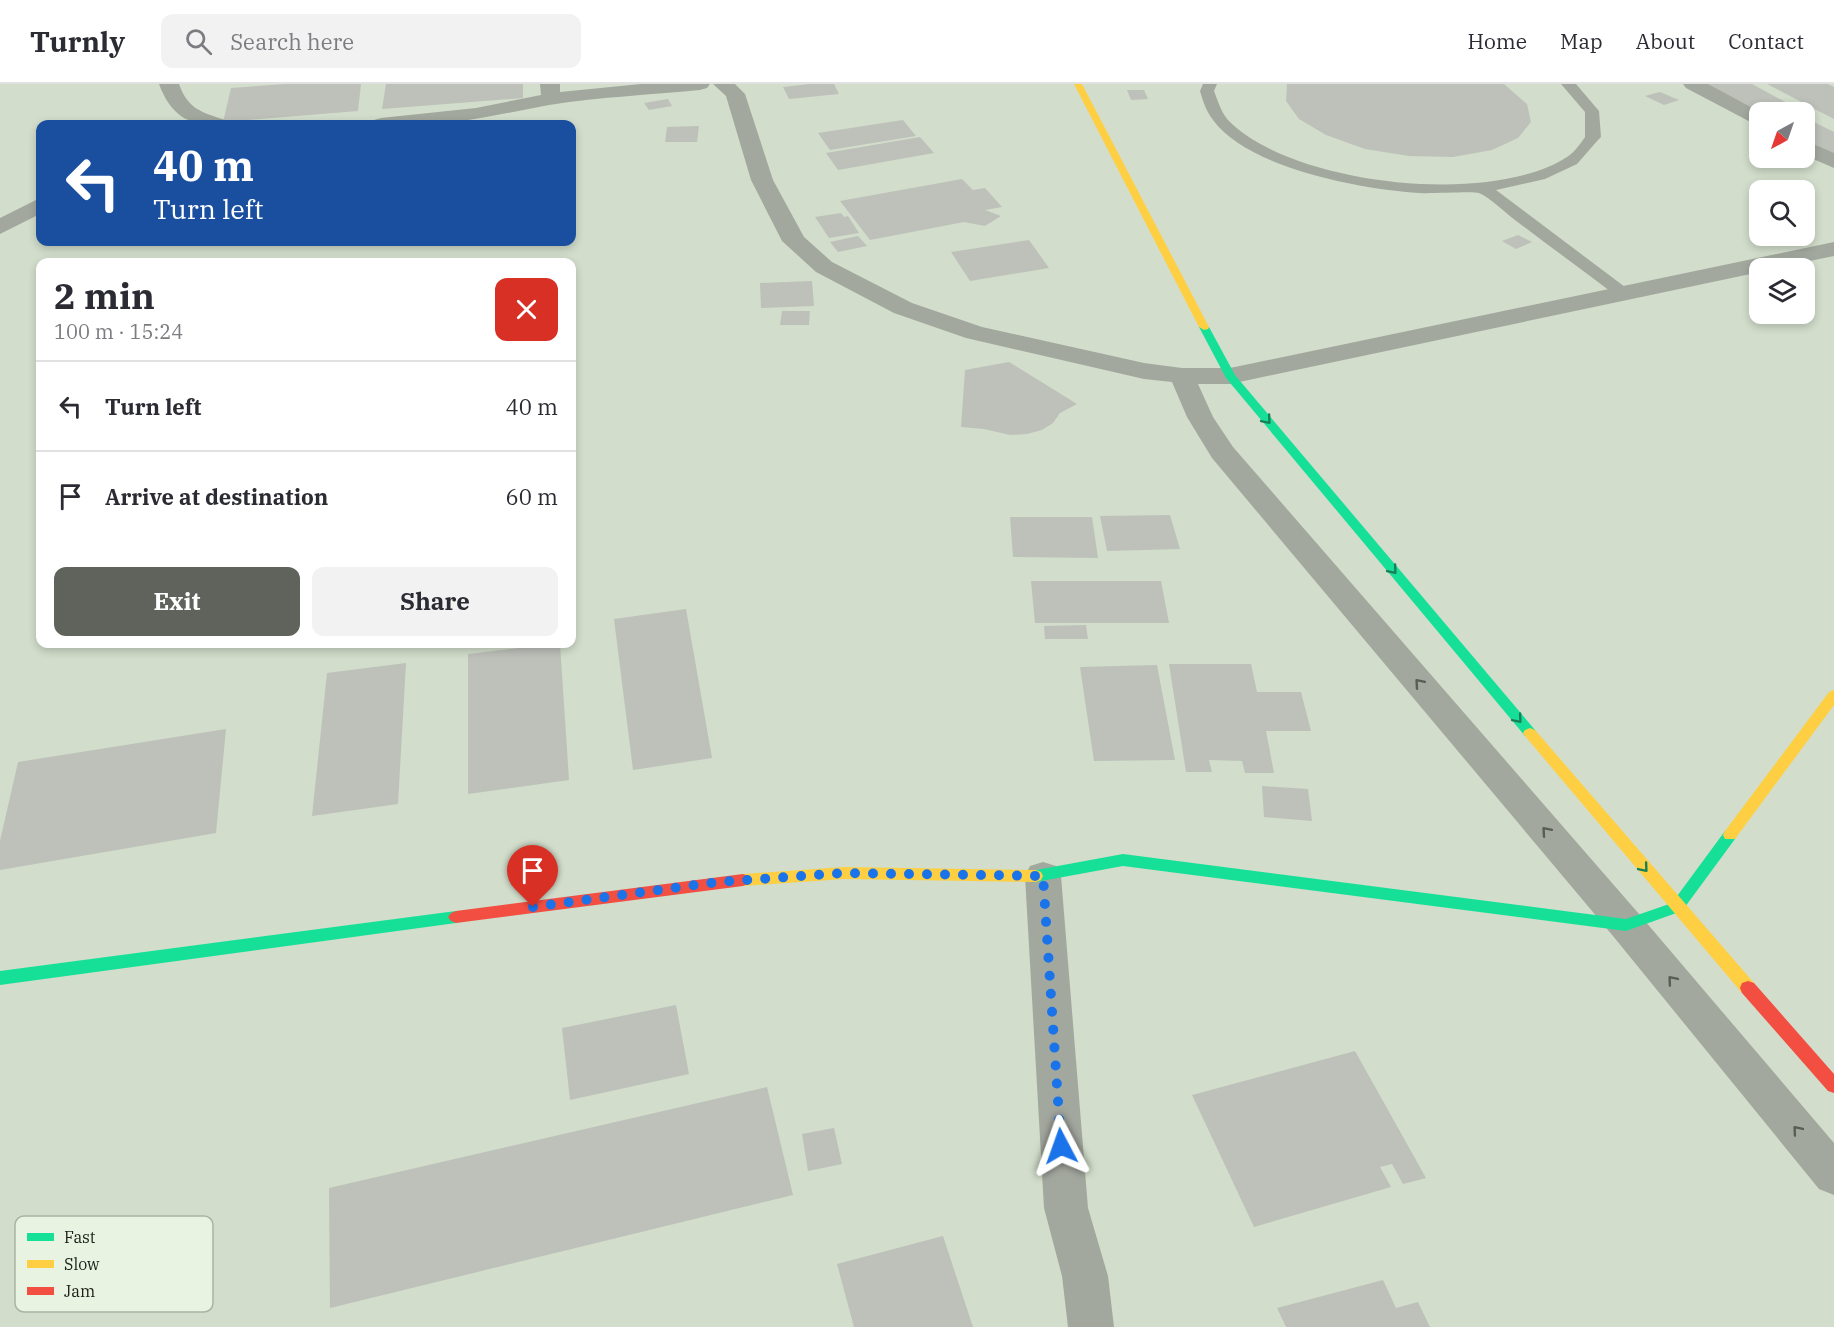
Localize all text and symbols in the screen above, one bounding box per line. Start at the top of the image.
search box [161,14,581,68]
text: Turnly [30,23,125,60]
icon: search [182,25,215,58]
text: Search here [230,27,354,56]
text: Home [1467,27,1527,55]
text: Map [1560,27,1603,55]
text: About [1636,27,1695,55]
text: Contact [1728,27,1804,55]
north arrow [1749,102,1815,168]
map controls [1749,102,1815,324]
text: 40 m [153,138,254,193]
icon: left [54,144,132,222]
button: search [1749,180,1815,246]
text: Turn left [153,191,264,226]
button: layers [1749,258,1815,324]
text: 2 min [54,272,155,319]
button: close [495,278,558,341]
text: 100 m · 15:24 [54,318,183,345]
icon: left [54,390,87,423]
text: Turn left [105,392,201,421]
text: 40 m [506,392,558,421]
one-way arrow [1260,413,1271,424]
icon: arrive [54,480,87,513]
text: Arrive at destination [105,482,328,511]
text: 60 m [506,482,558,511]
one-way arrow [1386,563,1397,574]
button: Exit [54,567,300,636]
button: Share [312,567,558,636]
one-way arrow [1415,679,1426,690]
one-way arrow [1511,712,1522,723]
one-way arrow [1542,827,1553,838]
pin [507,845,558,907]
icon: arrive [516,854,549,887]
one-way arrow [1637,861,1648,872]
one-way arrow [1668,976,1679,987]
position arrow [1029,1114,1093,1178]
one-way arrow [1793,1126,1804,1137]
legend [15,1216,213,1312]
text: Fast [64,1227,96,1247]
text: Slow [64,1254,100,1274]
text: Jam [64,1281,95,1301]

